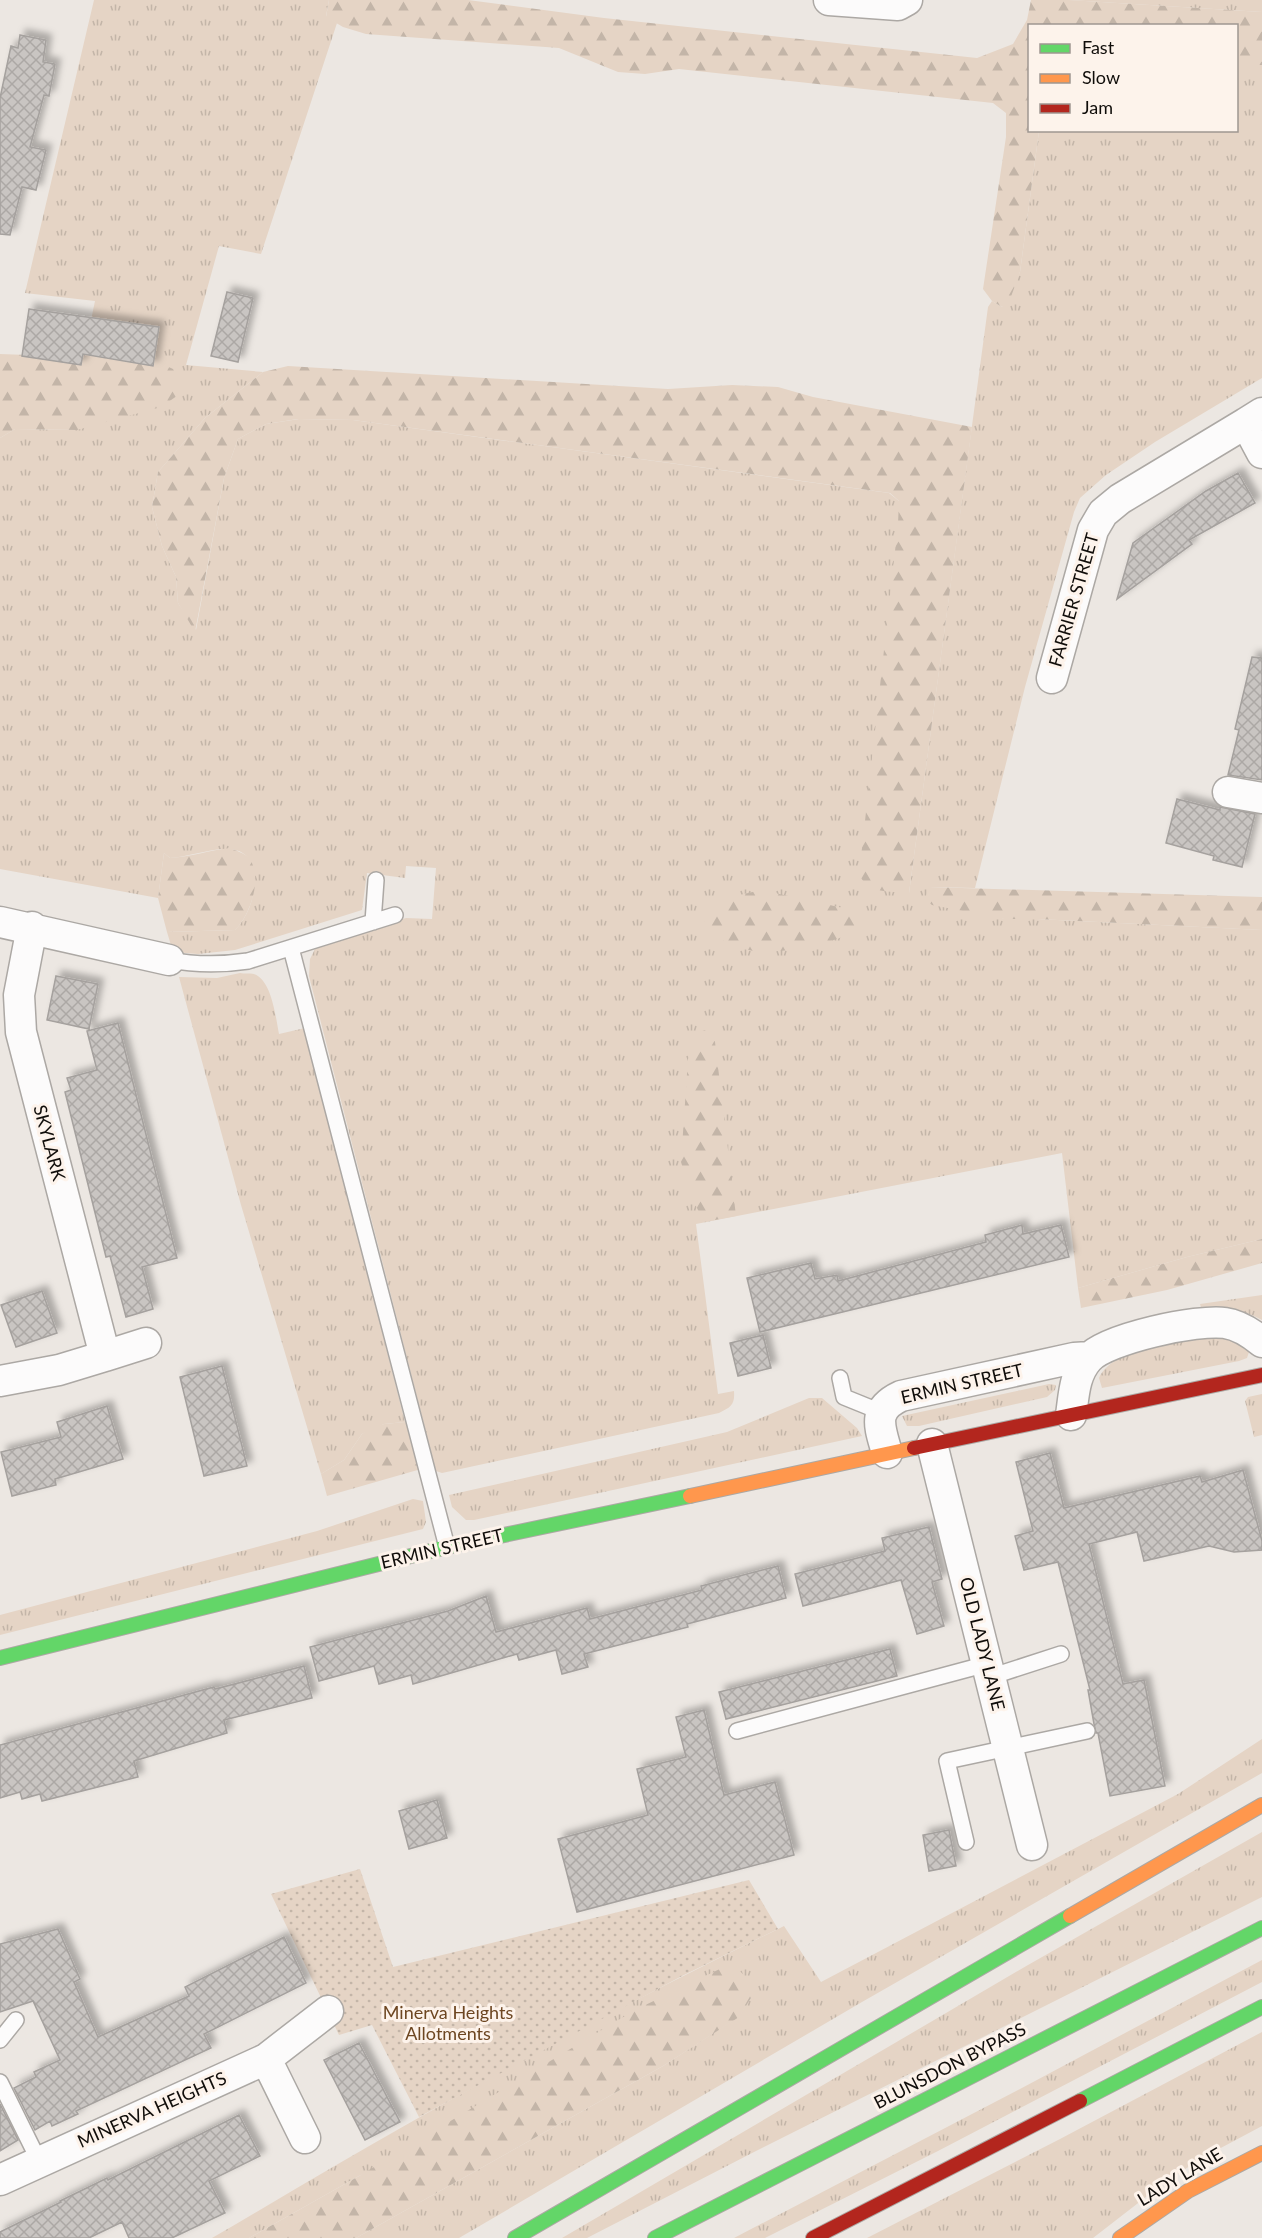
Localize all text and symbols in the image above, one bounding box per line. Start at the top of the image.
legend [1028,24,1238,132]
text: Fast [1082,36,1115,58]
text: Slow [1082,66,1120,88]
text: Jam [1082,96,1113,118]
street label: FARRIER STREET [1043,530,1103,669]
street label: SKYLARK [29,1102,71,1183]
street label: ERMIN STREET [898,1358,1025,1408]
street label: ERMIN STREET [378,1523,505,1573]
street label: OLD LADY LANE [956,1575,1010,1713]
park label: Minerva Heights Allotments [383,2001,513,2044]
street label: BLUNSDON BYPASS [870,2017,1029,2113]
street label: MINERVA HEIGHTS [74,2066,229,2152]
street label: LADY LANE [1133,2142,1226,2210]

